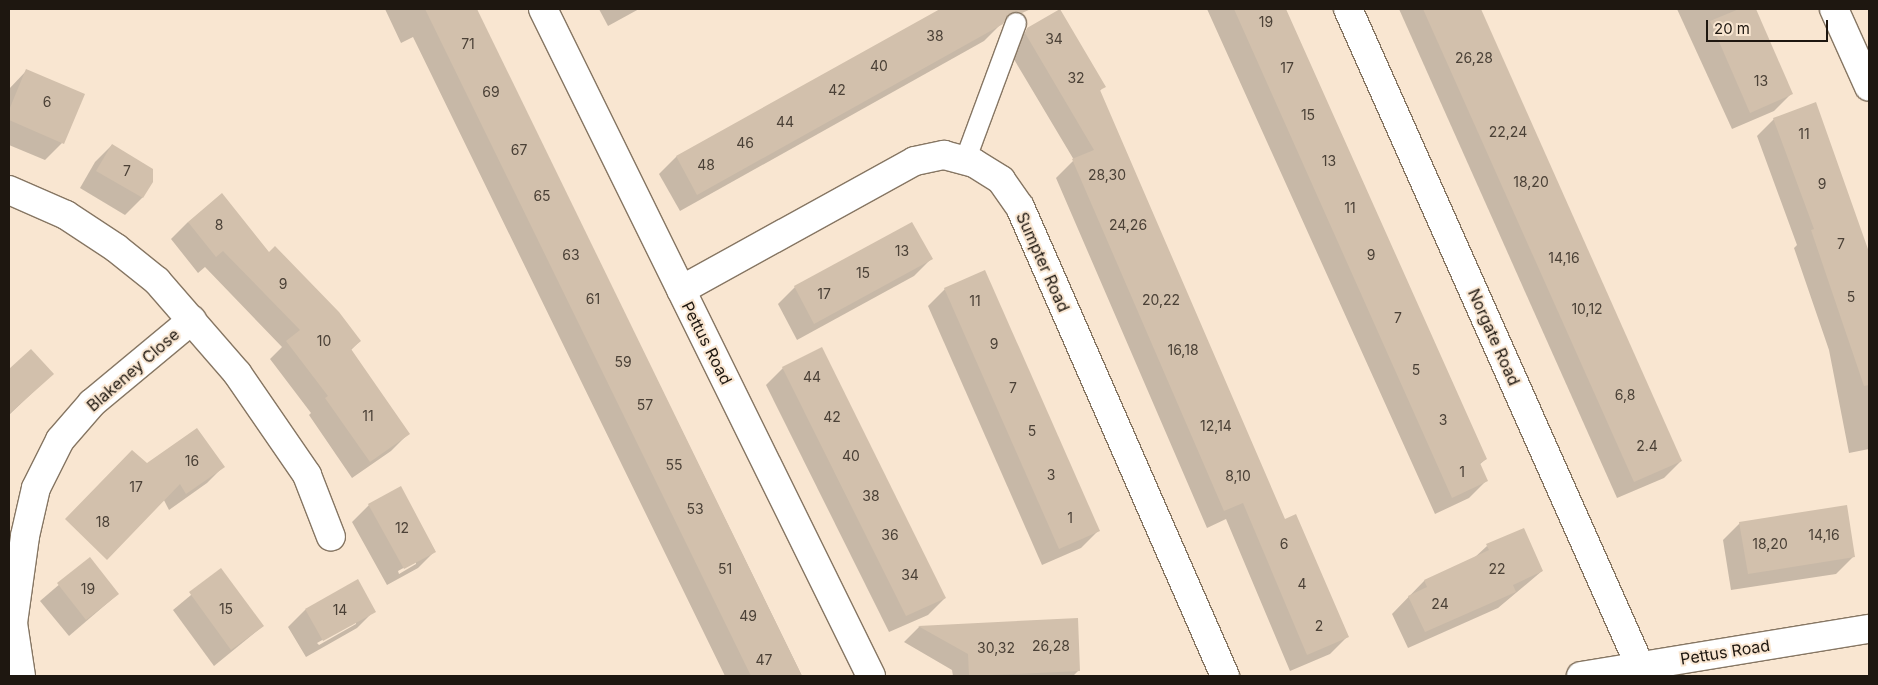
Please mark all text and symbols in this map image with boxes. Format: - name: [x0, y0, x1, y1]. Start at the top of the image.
- scale bar: [1708, 10, 1830, 42]
- house number: 19: [1259, 14, 1273, 30]
- text: 20 m: [1714, 19, 1750, 38]
- house number: 38: [926, 28, 944, 44]
- house number: 34: [1045, 31, 1063, 47]
- house number: 71: [461, 36, 475, 52]
- house number: 26,28: [1455, 50, 1493, 66]
- house number: 40: [870, 58, 888, 74]
- house number: 17: [1280, 60, 1294, 76]
- house number: 32: [1067, 70, 1085, 86]
- house number: 13: [1754, 73, 1768, 89]
- house number: 42: [828, 82, 846, 98]
- house number: 69: [482, 84, 500, 100]
- house number: 6: [43, 94, 51, 110]
- house number: 15: [1301, 107, 1315, 123]
- house number: 44: [776, 114, 794, 130]
- house number: 22,24: [1489, 124, 1527, 140]
- house number: 11: [1798, 126, 1810, 142]
- house number: 46: [736, 135, 754, 151]
- house number: 67: [511, 142, 527, 158]
- house number: 13: [1322, 153, 1336, 169]
- house number: 48: [697, 157, 715, 173]
- house number: 7: [123, 163, 131, 179]
- house number: 28,30: [1088, 167, 1126, 183]
- house number: 18,20: [1513, 174, 1549, 190]
- house number: 9: [1818, 176, 1826, 192]
- house number: 65: [533, 188, 551, 204]
- house number: 11: [1344, 200, 1356, 216]
- street label: Sumpter Road: [1012, 209, 1074, 315]
- house number: 8: [215, 217, 223, 233]
- house number: 24,26: [1109, 217, 1147, 233]
- house number: 7: [1837, 236, 1845, 252]
- house number: 13: [895, 243, 909, 259]
- house number: 63: [562, 247, 580, 263]
- house number: 9: [1367, 247, 1375, 263]
- house number: 14,16: [1548, 250, 1580, 266]
- house number: 15: [856, 265, 870, 281]
- house number: 9: [279, 276, 287, 292]
- house number: 17: [817, 286, 831, 302]
- street label: Norgate Road: [1464, 286, 1524, 388]
- house number: 5: [1847, 289, 1855, 305]
- house number: 61: [586, 291, 600, 307]
- house number: 20,22: [1142, 292, 1180, 308]
- house number: 11: [969, 293, 981, 309]
- street label: Pettus Road: [678, 298, 736, 388]
- house number: 10,12: [1571, 301, 1603, 317]
- house number: 7: [1394, 310, 1402, 326]
- street label: Blakeney Close: [83, 325, 183, 415]
- house number: 10: [317, 333, 331, 349]
- house number: 9: [990, 336, 998, 352]
- house number: 16,18: [1167, 342, 1199, 358]
- house number: 59: [614, 354, 632, 370]
- house number: 5: [1412, 362, 1420, 378]
- house number: 44: [803, 369, 821, 385]
- house number: 7: [1009, 380, 1017, 396]
- house number: 6,8: [1615, 387, 1635, 403]
- house number: 57: [637, 397, 653, 413]
- house number: 11: [362, 408, 374, 424]
- house number: 42: [823, 409, 841, 425]
- house number: 3: [1439, 412, 1447, 428]
- house number: 12,14: [1200, 418, 1232, 434]
- house number: 5: [1028, 423, 1036, 439]
- house number: 2.4: [1636, 438, 1658, 454]
- house number: 40: [842, 448, 860, 464]
- house number: 16: [185, 453, 199, 469]
- house number: 55: [665, 457, 683, 473]
- house number: 1: [1459, 464, 1465, 480]
- house number: 3: [1047, 467, 1055, 483]
- house number: 8,10: [1225, 468, 1251, 484]
- house number: 17: [129, 479, 143, 495]
- house number: 38: [862, 488, 880, 504]
- house number: 53: [686, 501, 704, 517]
- house number: 1: [1067, 510, 1073, 526]
- house number: 18: [96, 514, 110, 530]
- house number: 12: [395, 520, 409, 536]
- house number: 36: [881, 527, 899, 543]
- house number: 14,16: [1808, 527, 1840, 543]
- house number: 6: [1280, 536, 1288, 552]
- house number: 18,20: [1752, 536, 1788, 552]
- house number: 51: [718, 561, 732, 577]
- house number: 22: [1488, 561, 1506, 577]
- house number: 34: [901, 567, 919, 583]
- house number: 4: [1297, 576, 1307, 592]
- house number: 19: [81, 581, 95, 597]
- house number: 24: [1431, 596, 1449, 612]
- house number: 15: [219, 601, 233, 617]
- house number: 14: [333, 602, 347, 618]
- house number: 49: [739, 608, 757, 624]
- house number: 2: [1315, 618, 1323, 634]
- street label: Pettus Road: [1679, 635, 1771, 669]
- house number: 26,28: [1032, 638, 1070, 654]
- house number: 30,32: [977, 640, 1015, 656]
- house number: 47: [756, 652, 772, 668]

